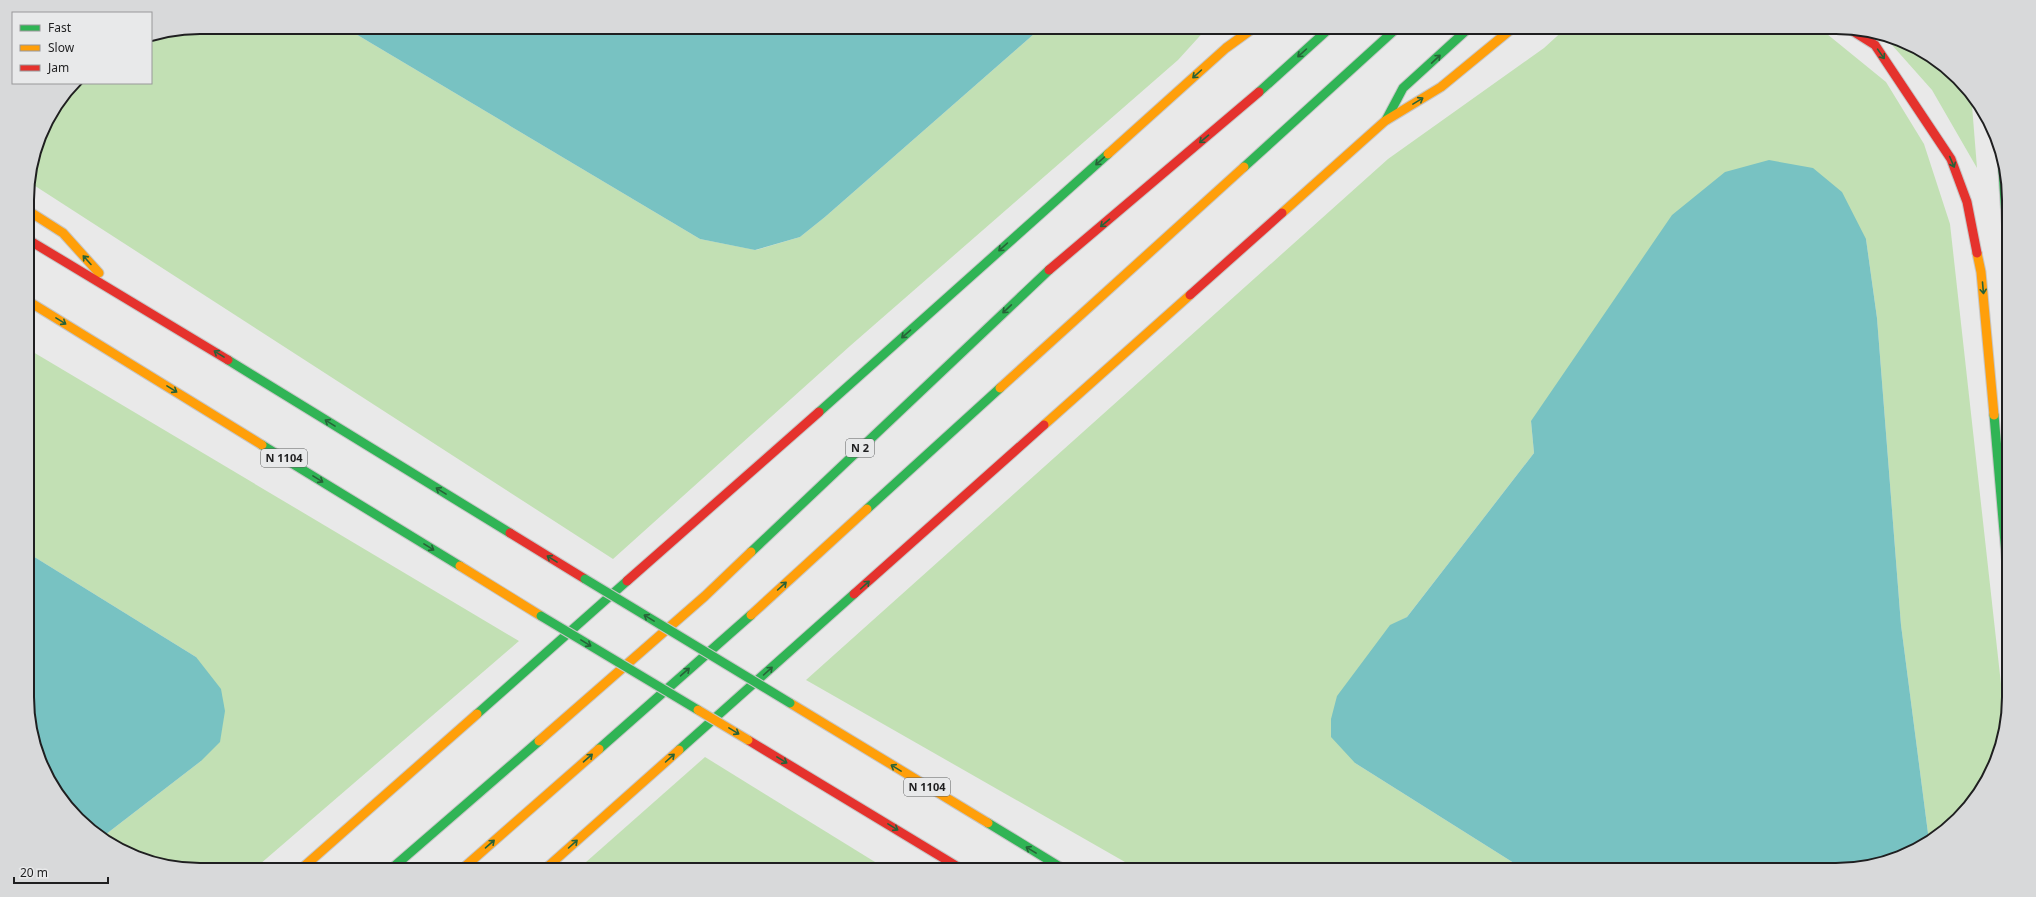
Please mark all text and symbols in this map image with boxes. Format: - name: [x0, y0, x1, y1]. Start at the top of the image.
- legend: [12, 12, 152, 84]
- text: Fast: [48, 19, 72, 36]
- text: Slow: [48, 39, 75, 56]
- one-way arrow: [1877, 48, 1885, 59]
- one-way arrow: [1297, 49, 1307, 58]
- one-way arrow: [1431, 54, 1441, 63]
- text: Jam: [47, 59, 69, 76]
- one-way arrow: [1191, 69, 1202, 78]
- one-way arrow: [1412, 96, 1424, 104]
- one-way arrow: [1199, 134, 1209, 143]
- one-way arrow: [1095, 156, 1105, 165]
- one-way arrow: [1949, 156, 1957, 168]
- one-way arrow: [1100, 218, 1110, 227]
- one-way arrow: [998, 243, 1008, 252]
- one-way arrow: [82, 255, 92, 265]
- one-way arrow: [1979, 281, 1986, 294]
- one-way arrow: [1003, 304, 1013, 313]
- one-way arrow: [55, 318, 67, 326]
- one-way arrow: [901, 330, 911, 339]
- one-way arrow: [213, 350, 225, 358]
- one-way arrow: [166, 386, 178, 394]
- one-way arrow: [324, 418, 336, 426]
- road number: N 2: [846, 439, 874, 457]
- road number: N 1104: [261, 449, 307, 467]
- one-way arrow: [312, 476, 324, 484]
- one-way arrow: [435, 486, 447, 494]
- one-way arrow: [423, 544, 435, 552]
- one-way arrow: [546, 554, 558, 562]
- one-way arrow: [777, 581, 788, 590]
- one-way arrow: [860, 581, 870, 590]
- one-way arrow: [644, 614, 655, 622]
- one-way arrow: [580, 639, 592, 647]
- one-way arrow: [762, 667, 773, 676]
- one-way arrow: [680, 668, 691, 677]
- one-way arrow: [728, 728, 740, 736]
- one-way arrow: [665, 753, 676, 762]
- one-way arrow: [583, 754, 593, 763]
- one-way arrow: [776, 756, 787, 764]
- one-way arrow: [890, 763, 902, 771]
- road number: N 1104: [904, 778, 950, 796]
- one-way arrow: [887, 824, 899, 832]
- one-way arrow: [568, 839, 578, 849]
- one-way arrow: [485, 840, 496, 849]
- one-way arrow: [1025, 845, 1037, 853]
- scale bar: [14, 859, 108, 885]
- text: 20 m: [20, 864, 48, 881]

